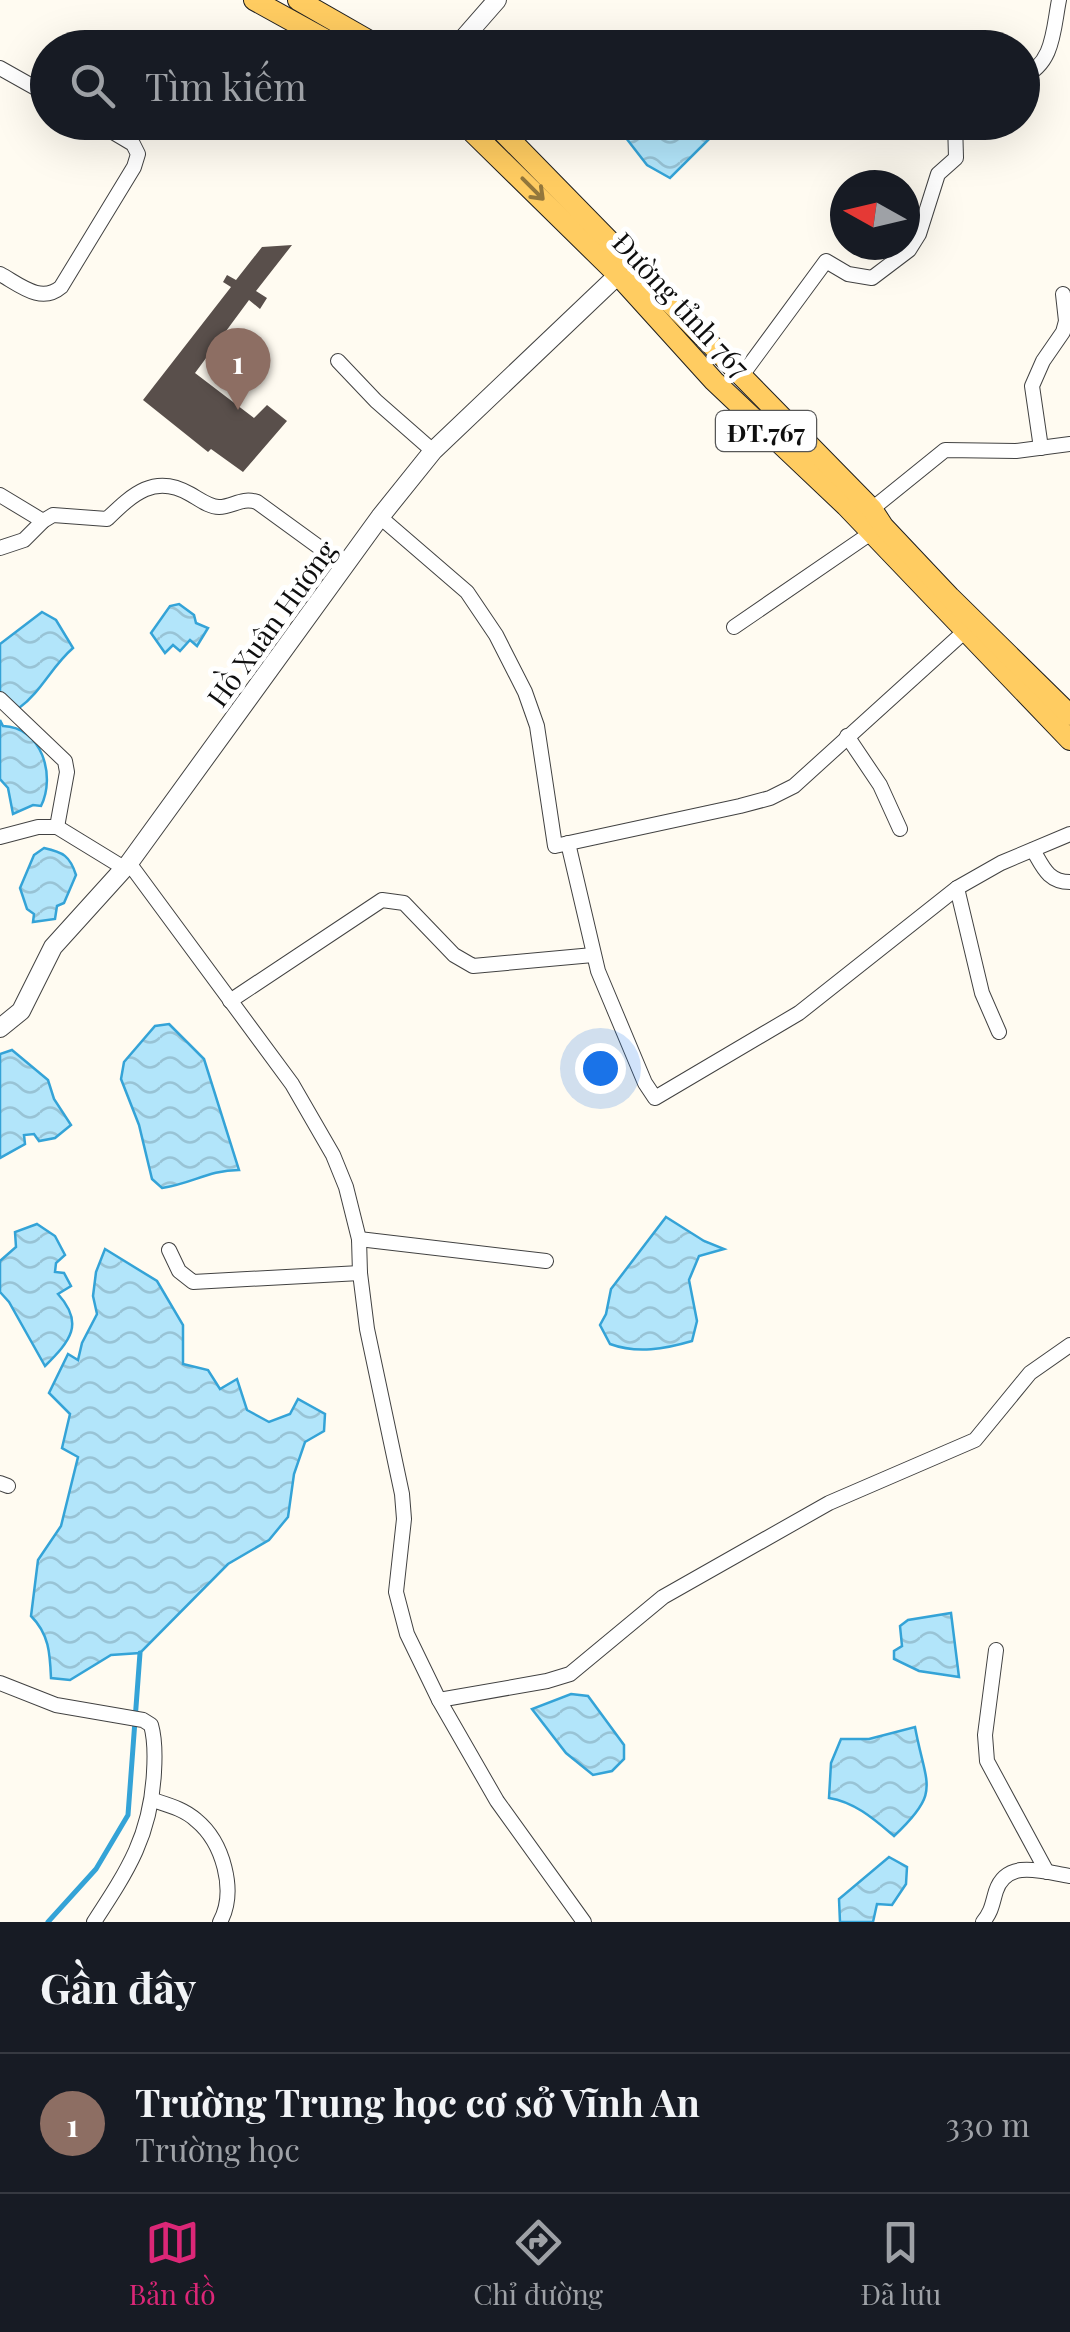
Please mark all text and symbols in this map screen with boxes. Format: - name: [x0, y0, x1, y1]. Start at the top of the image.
- search box: [30, 30, 1040, 140]
- icon: search: [65, 58, 120, 113]
- text: Tìm kiếm: [145, 60, 307, 111]
- north arrow: [830, 170, 920, 260]
- one-way arrow: [521, 177, 545, 201]
- street label: Đường tỉnh 767: [605, 224, 759, 385]
- pin: 1: [206, 328, 270, 410]
- road number: ĐT.767: [716, 411, 816, 451]
- street label: Hồ Xuân Hương: [197, 532, 344, 714]
- your location: [575, 1043, 626, 1094]
- text: Gần đây: [40, 1959, 196, 2015]
- text: Trường Trung học cơ sở Vĩnh An: [135, 2076, 700, 2127]
- text: 1: [66, 2102, 79, 2145]
- text: 330 m: [946, 2102, 1030, 2145]
- text: Trường học: [135, 2127, 300, 2170]
- tab: Bản đồ: [129, 2215, 216, 2312]
- tab: Chỉ đường: [473, 2215, 603, 2312]
- tab: Đã lưu: [861, 2215, 941, 2312]

